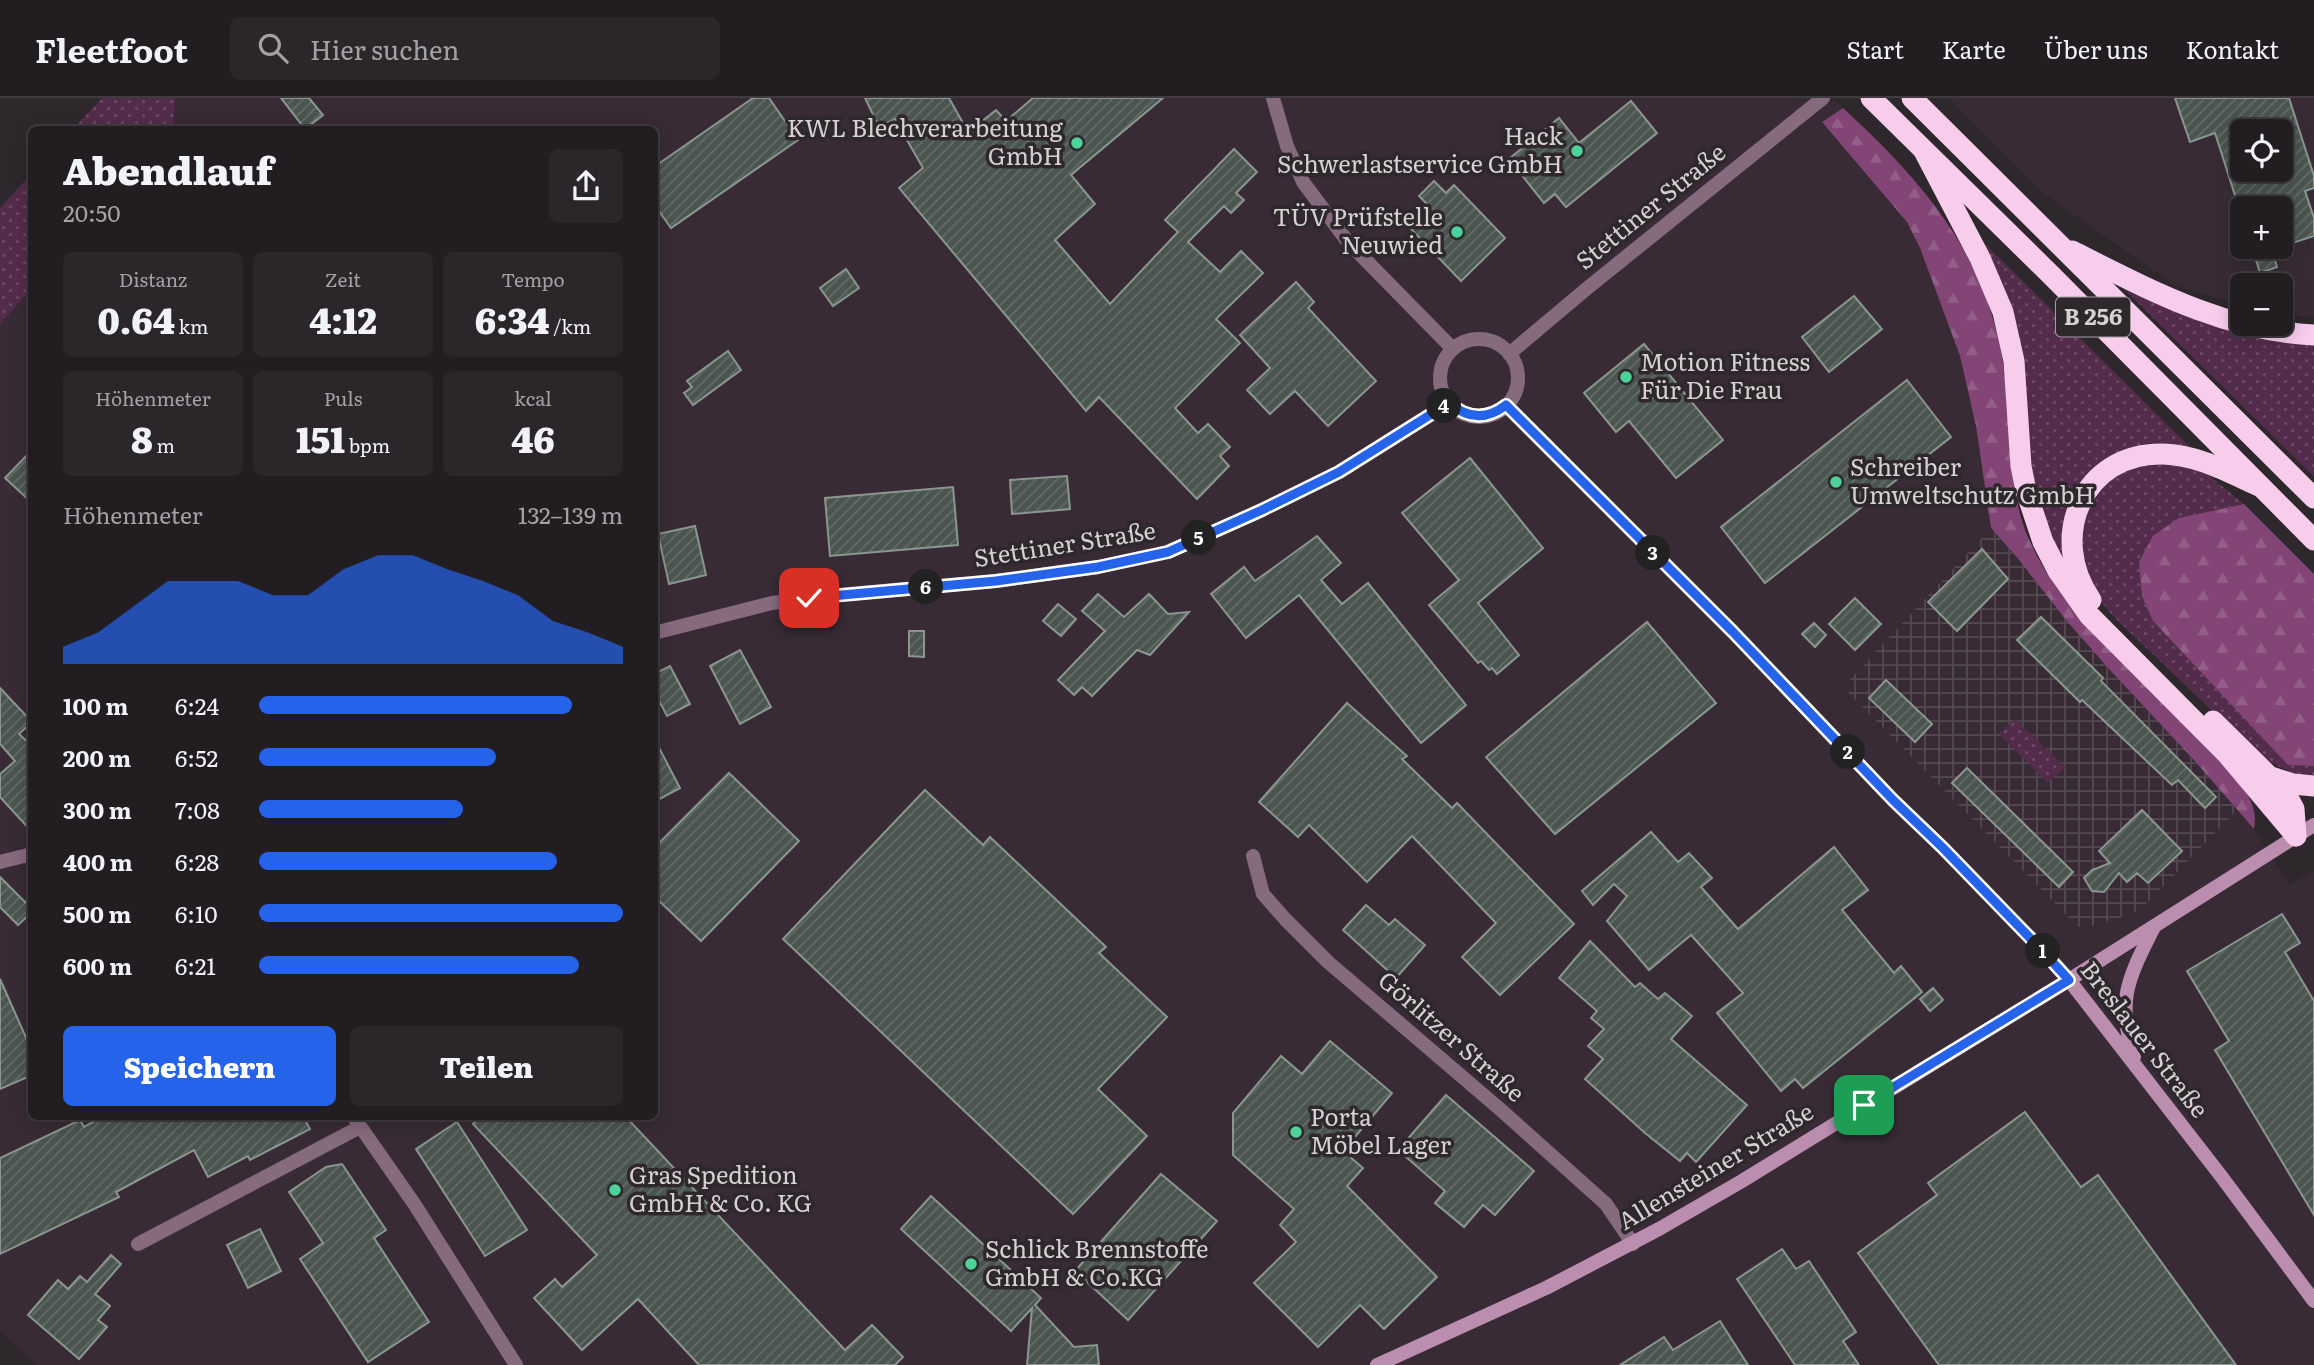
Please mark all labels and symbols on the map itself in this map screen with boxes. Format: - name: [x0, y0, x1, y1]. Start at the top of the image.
- place label: KWL Blechverarbeitung GmbH: [787, 109, 1064, 172]
- place label: Hack Schwerlastservice GmbH: [1277, 117, 1563, 180]
- street label: Stettiner Straße: [1567, 134, 1732, 276]
- marker: KWL Blechverarbeitung GmbH: [1069, 135, 1085, 151]
- marker: Hack Schwerlastservice GmbH: [1569, 143, 1585, 159]
- place label: TÜV Prüfstelle Neuwied: [1273, 198, 1443, 261]
- marker: TÜV Prüfstelle Neuwied: [1449, 224, 1465, 240]
- road number: B 256: [2056, 298, 2130, 336]
- place label: Motion Fitness Für Die Frau: [1640, 343, 1810, 406]
- marker: Motion Fitness Für Die Frau: [1618, 369, 1634, 385]
- pin: 4: [1426, 388, 1462, 424]
- place label: Schreiber Umweltschutz GmbH: [1850, 448, 2095, 511]
- marker: Schreiber Umweltschutz GmbH: [1828, 474, 1844, 490]
- street label: Stettiner Straße: [971, 511, 1158, 574]
- pin: 5: [1182, 520, 1216, 556]
- pin: 3: [1636, 536, 1670, 570]
- pin: [779, 568, 839, 628]
- pin: 6: [908, 570, 944, 604]
- pin: 2: [1830, 734, 1866, 770]
- pin: 1: [2025, 934, 2060, 968]
- street label: Breslauer Straße: [2074, 953, 2218, 1124]
- street label: Görlitzer Straße: [1372, 962, 1534, 1109]
- pin: [1834, 1075, 1894, 1135]
- street label: Allensteiner Straße: [1610, 1093, 1819, 1237]
- place label: Porta Möbel Lager: [1310, 1098, 1452, 1161]
- marker: Porta Möbel Lager: [1288, 1124, 1304, 1140]
- place label: Gras Spedition GmbH & Co. KG: [629, 1156, 812, 1219]
- marker: Gras Spedition GmbH & Co. KG: [607, 1182, 623, 1198]
- place label: Schlick Brennstoffe GmbH & Co.KG: [985, 1230, 1208, 1293]
- marker: Schlick Brennstoffe GmbH & Co.KG: [963, 1256, 979, 1272]

